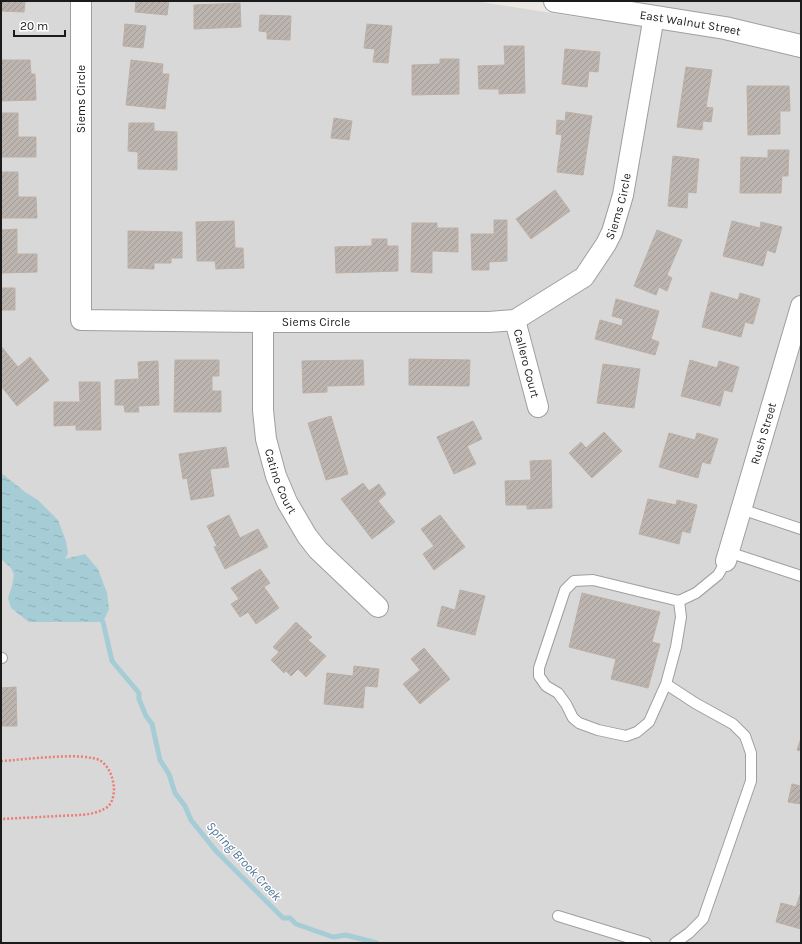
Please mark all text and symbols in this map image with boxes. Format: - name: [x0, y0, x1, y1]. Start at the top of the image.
- street label: East Walnut Street: [639, 8, 743, 39]
- scale bar: [14, 12, 65, 38]
- text: 20 m: [20, 19, 48, 33]
- street label: Siems Circle: [74, 65, 88, 133]
- street label: Siems Circle: [602, 172, 634, 242]
- street label: Siems Circle: [282, 315, 350, 329]
- street label: Callero Court: [511, 328, 542, 400]
- street label: Rush Street: [748, 400, 779, 466]
- street label: Catino Court: [262, 447, 300, 517]
- water label: Spring Brook Creek: [204, 818, 285, 904]

